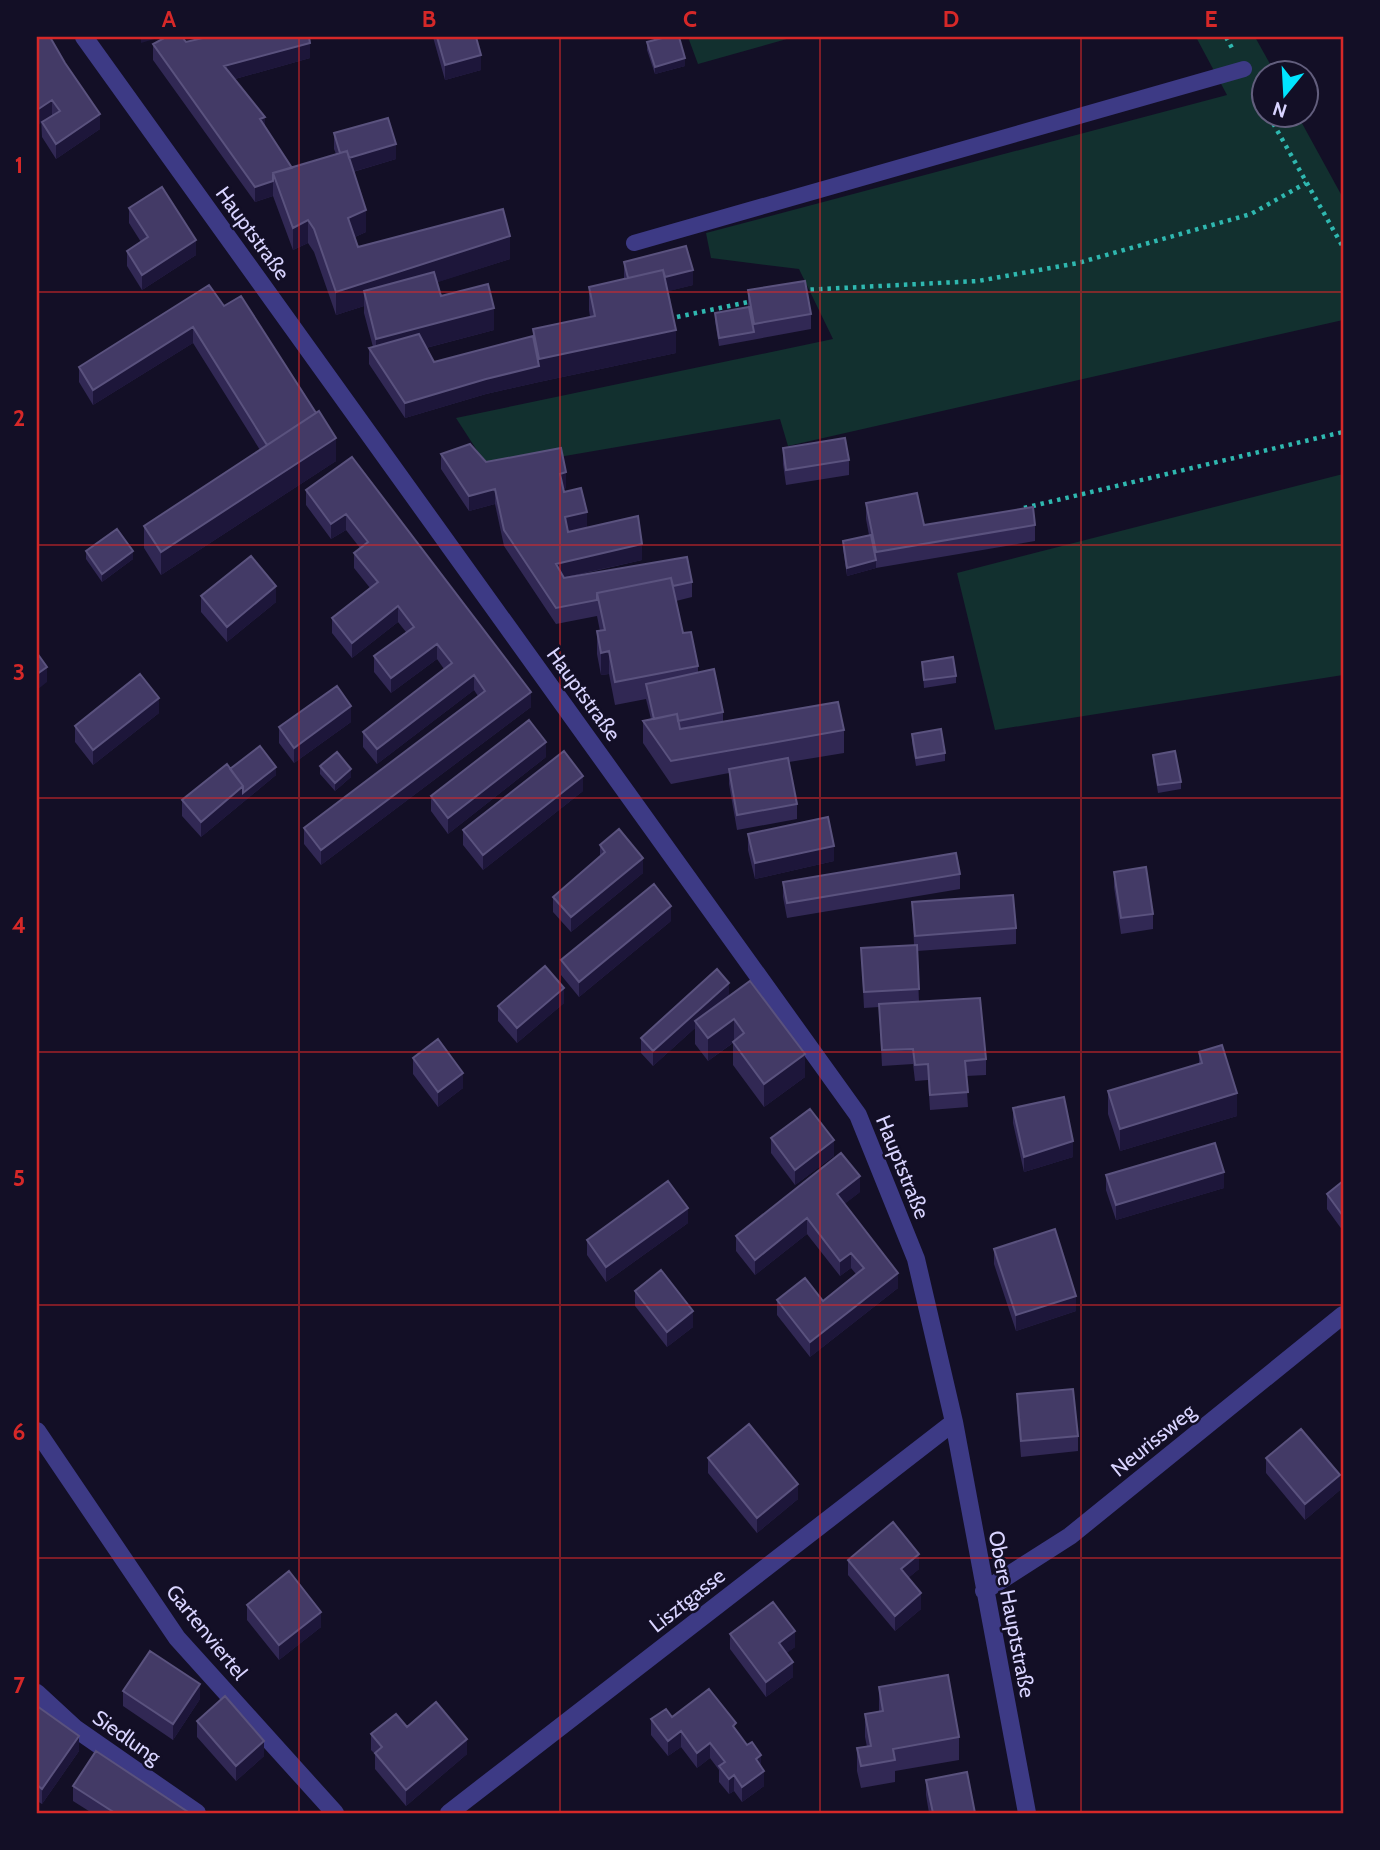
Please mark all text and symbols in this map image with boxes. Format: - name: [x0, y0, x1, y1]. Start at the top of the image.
- text: A: [162, 5, 177, 33]
- text: B: [422, 5, 436, 33]
- text: C: [683, 5, 697, 33]
- text: D: [943, 5, 959, 33]
- text: E: [1204, 5, 1218, 33]
- north arrow: [1250, 60, 1320, 130]
- text: N: [1270, 97, 1290, 123]
- text: 1: [15, 151, 23, 179]
- street label: Hauptstraße: [211, 181, 295, 285]
- text: 2: [13, 404, 25, 432]
- street label: Hauptstraße: [542, 642, 626, 746]
- text: 3: [13, 658, 25, 686]
- text: 4: [12, 911, 26, 939]
- street label: Hauptstraße: [871, 1112, 935, 1223]
- text: 5: [13, 1164, 25, 1192]
- street label: Neurissweg: [1106, 1398, 1201, 1482]
- text: 6: [13, 1418, 25, 1446]
- street label: Obere Hauptstraße: [984, 1528, 1041, 1700]
- street label: Lisztgasse: [644, 1563, 730, 1637]
- street label: Gartenviertel: [161, 1579, 253, 1685]
- text: 7: [13, 1671, 25, 1699]
- street label: Siedlung: [88, 1705, 166, 1770]

